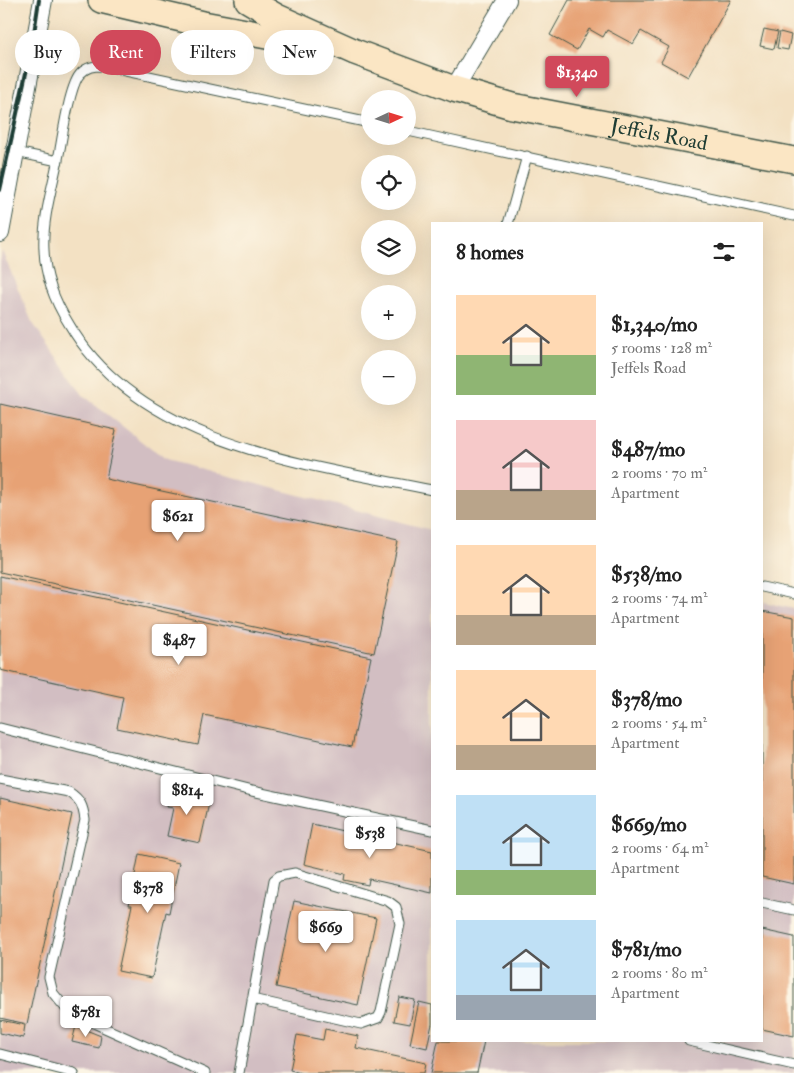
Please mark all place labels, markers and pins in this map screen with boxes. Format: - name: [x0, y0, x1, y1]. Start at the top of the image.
- pin: $1,340: [536, 56, 618, 98]
- pin: $621: [148, 500, 208, 542]
- pin: $487: [149, 624, 209, 666]
- pin: $814: [157, 774, 217, 816]
- pin: $538: [340, 816, 400, 859]
- pin: $378: [118, 872, 178, 914]
- pin: $669: [296, 910, 356, 953]
- pin: $781: [56, 996, 116, 1038]

